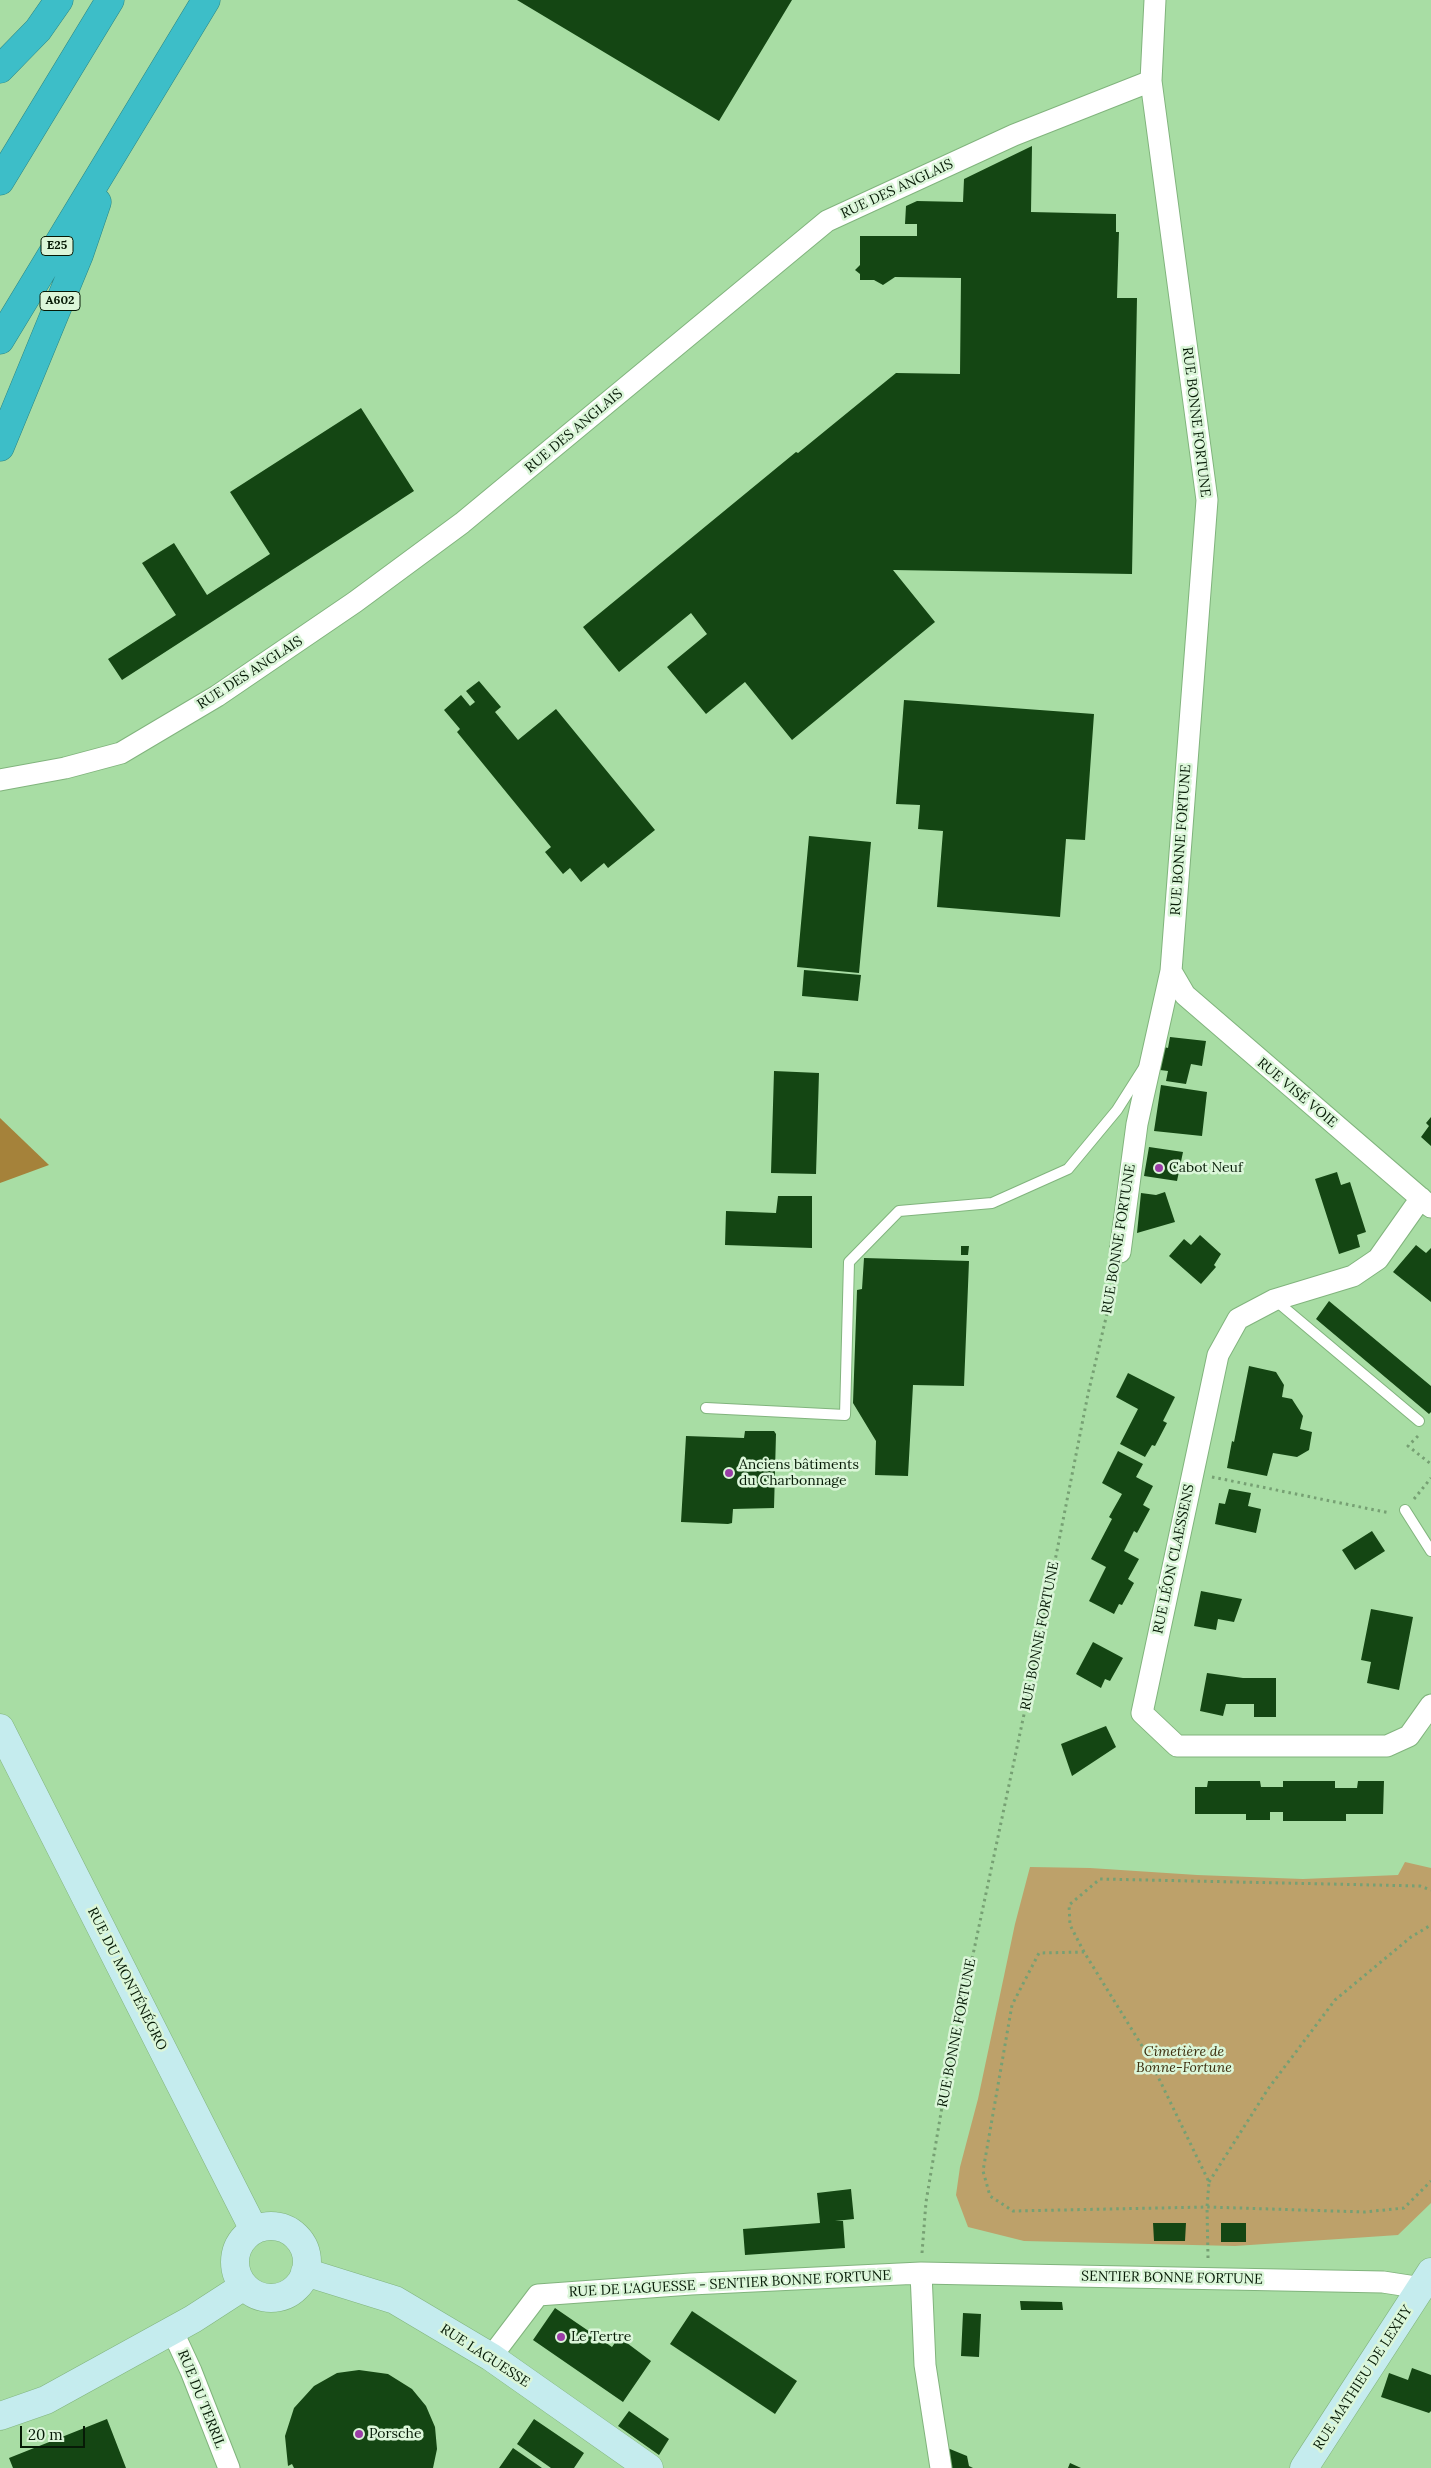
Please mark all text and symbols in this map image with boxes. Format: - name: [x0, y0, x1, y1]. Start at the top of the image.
- street label: RUE DES ANGLAIS: [838, 156, 956, 222]
- road number: E25: [41, 237, 73, 256]
- road number: A602: [40, 292, 80, 310]
- street label: RUE BONNE FORTUNE: [1178, 346, 1214, 498]
- street label: RUE DES ANGLAIS: [522, 385, 626, 477]
- street label: RUE DES ANGLAIS: [194, 633, 306, 713]
- street label: RUE BONNE FORTUNE: [1167, 764, 1195, 916]
- street label: RUE VISÉ VOIE: [1254, 1055, 1340, 1131]
- place label: Cabot Neuf: [1169, 1160, 1243, 1176]
- marker: Cabot Neuf: [1153, 1162, 1165, 1174]
- street label: RUE BONNE FORTUNE: [1099, 1163, 1139, 1315]
- place label: Anciens bâtiments du Charbonnage: [739, 1457, 859, 1490]
- marker: Anciens bâtiments du Charbonnage: [723, 1467, 735, 1479]
- street label: RUE LÉON CLAESSENS: [1150, 1483, 1198, 1635]
- street label: RUE BONNE FORTUNE: [1017, 1560, 1063, 1712]
- street label: RUE DU MONTÉNÉGRO: [84, 1905, 170, 2053]
- street label: RUE BONNE FORTUNE: [934, 1957, 980, 2109]
- park label: Cimetière de Bonne-Fortune: [1136, 2044, 1232, 2076]
- street label: RUE DE L'AGUESSE - SENTIER BONNE FORTUNE: [568, 2267, 892, 2301]
- street label: SENTIER BONNE FORTUNE: [1081, 2268, 1263, 2288]
- street label: RUE MATHIEU DE LEXHY: [1310, 2303, 1416, 2453]
- street label: RUE LAGUESSE: [437, 2321, 533, 2391]
- place label: Le Tertre: [571, 2329, 631, 2345]
- marker: Le Tertre: [555, 2331, 567, 2343]
- street label: RUE DU TERRIL: [174, 2348, 228, 2450]
- scale bar: [22, 2416, 88, 2448]
- text: 20 m: [28, 2425, 63, 2444]
- place label: Porsche: [369, 2426, 421, 2442]
- marker: Porsche: [353, 2428, 365, 2440]

